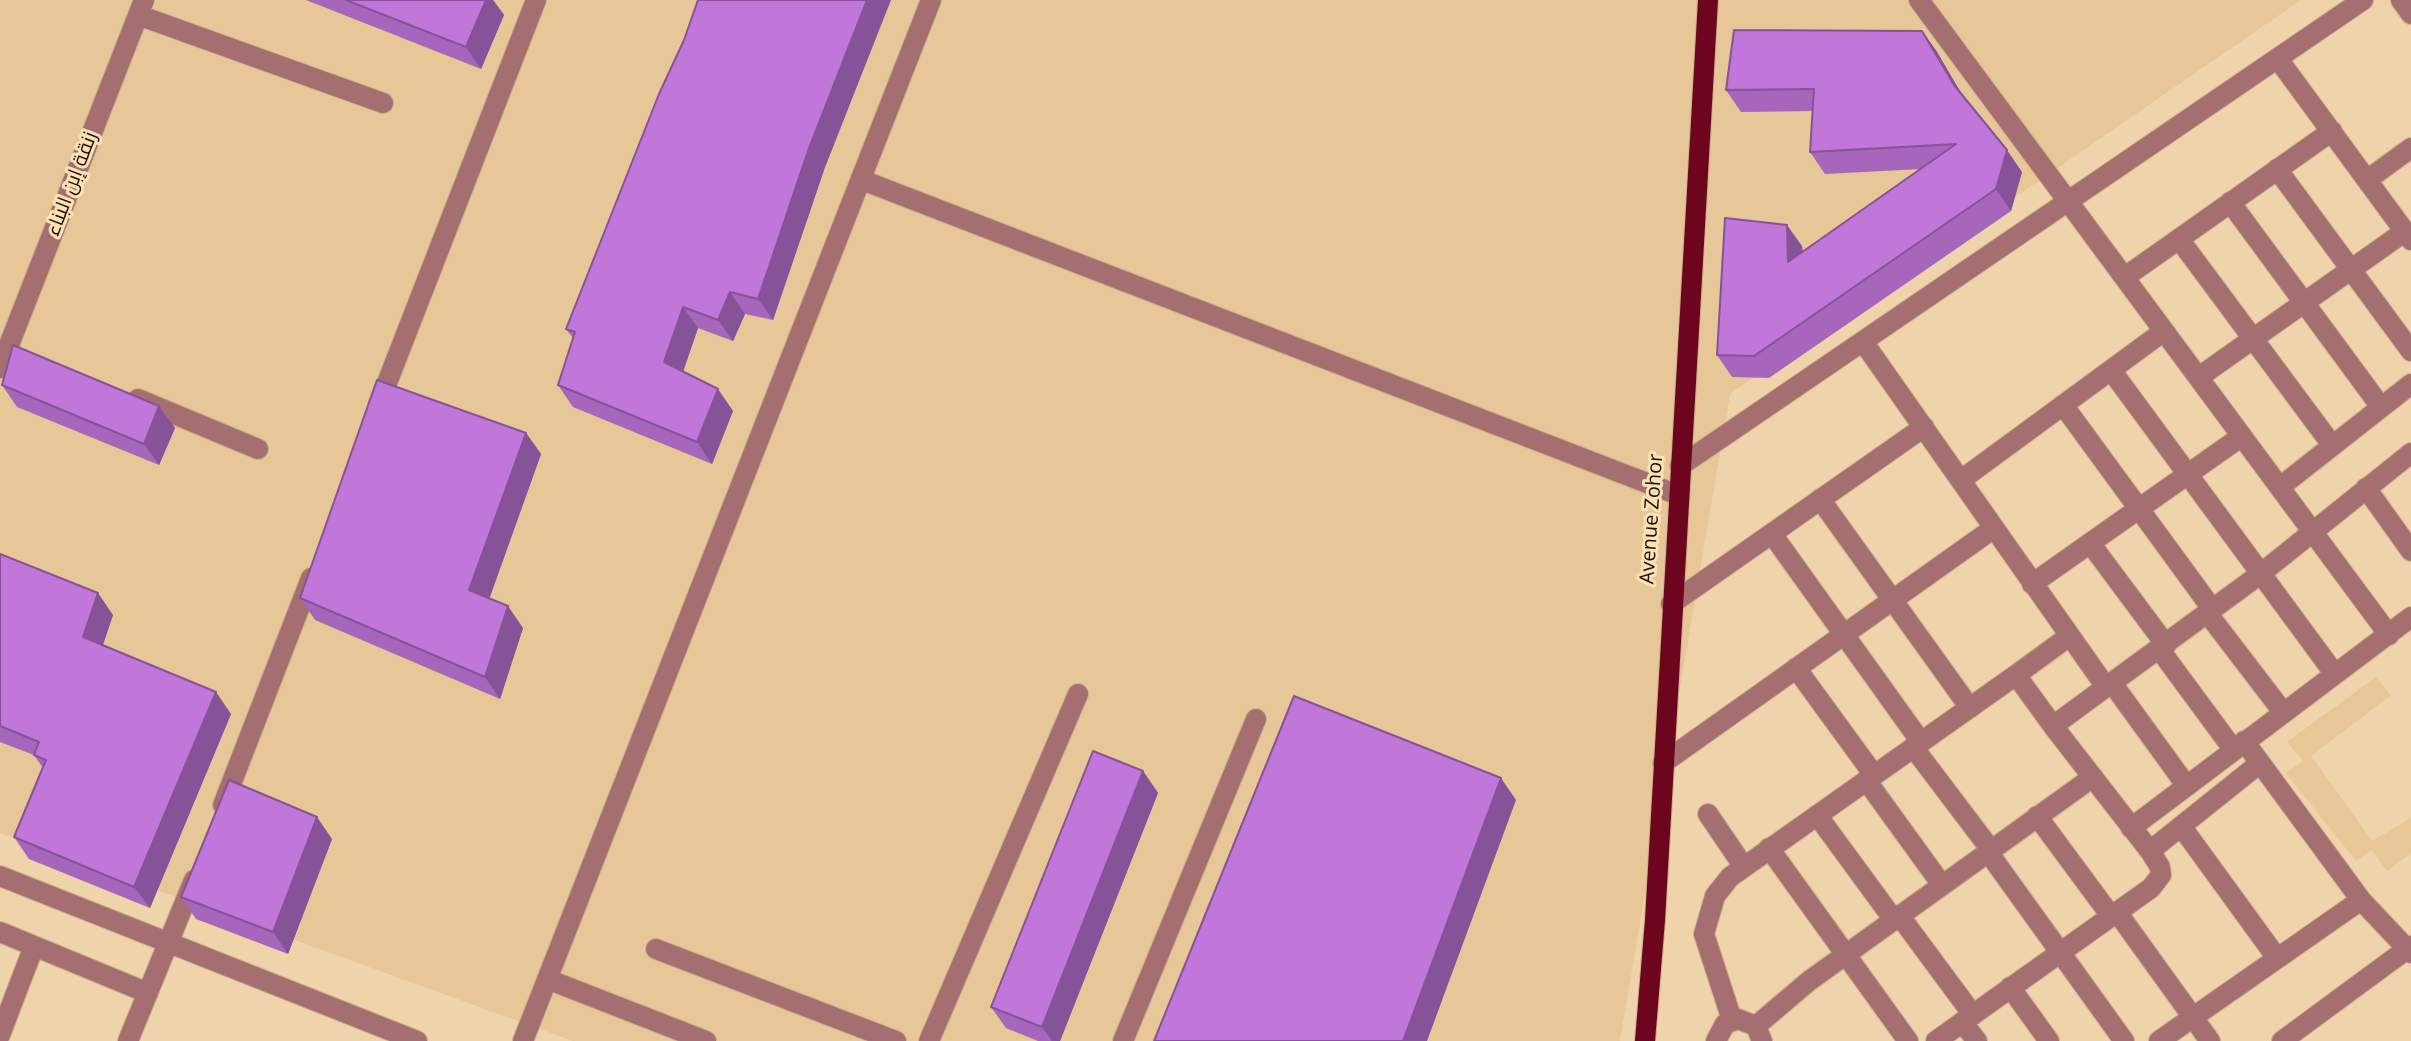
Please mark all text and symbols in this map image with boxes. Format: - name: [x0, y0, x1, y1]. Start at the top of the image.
- street label: زنقة إبن البناء: [41, 129, 103, 239]
- street label: Avenue Zohor: [1635, 453, 1669, 585]

